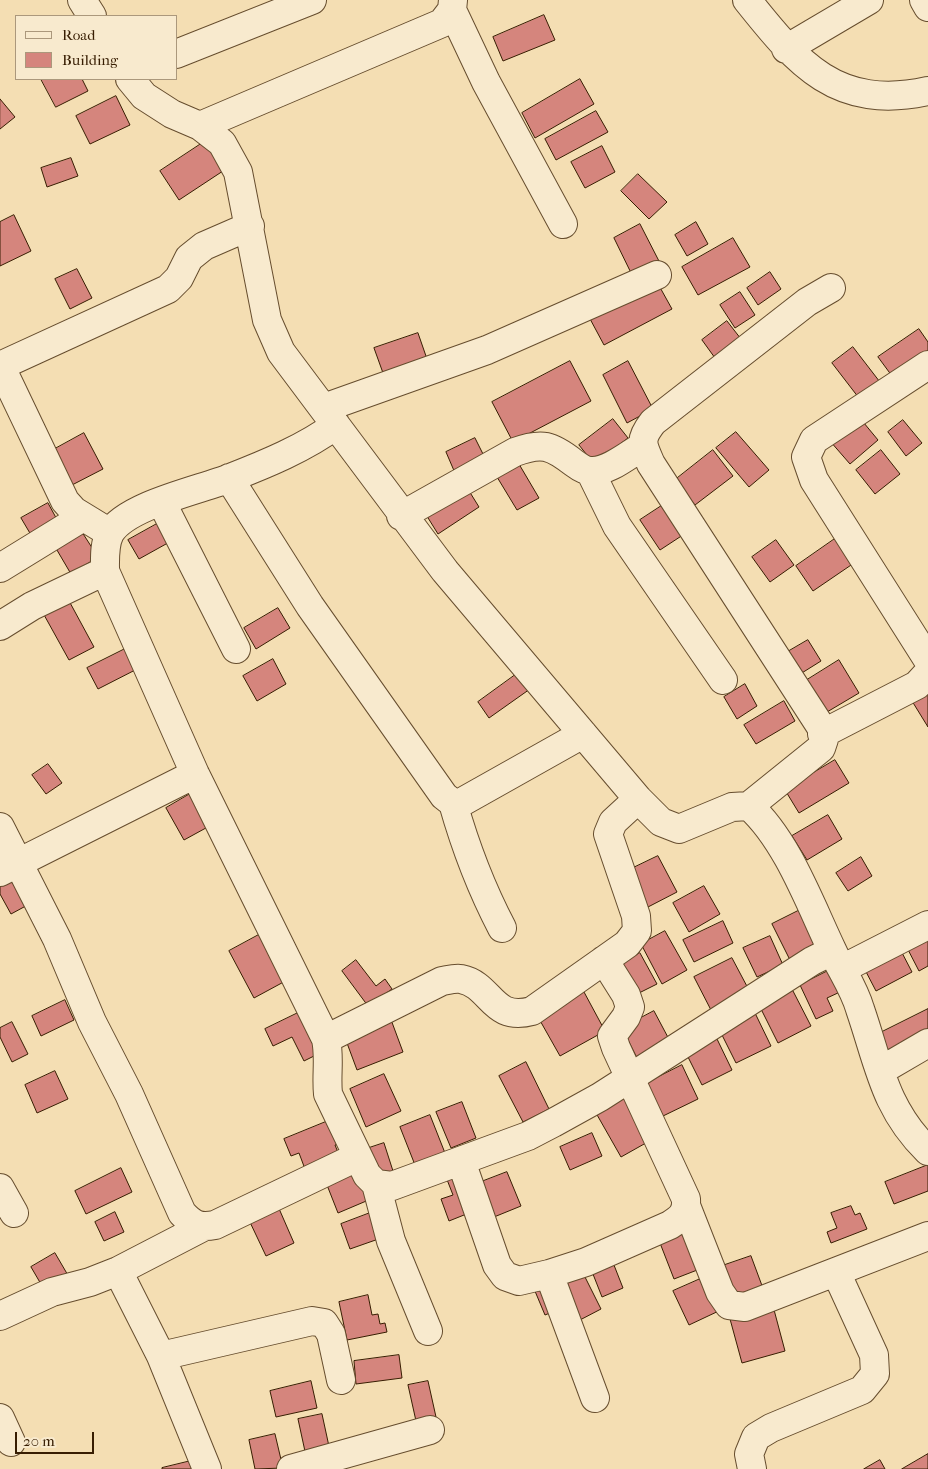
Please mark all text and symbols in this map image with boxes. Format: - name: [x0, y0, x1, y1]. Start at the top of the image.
- legend: [15, 15, 178, 80]
- text: Road: [62, 26, 95, 44]
- text: Building: [62, 51, 118, 69]
- scale bar: [18, 1422, 96, 1454]
- text: 20 m: [23, 1432, 55, 1450]

